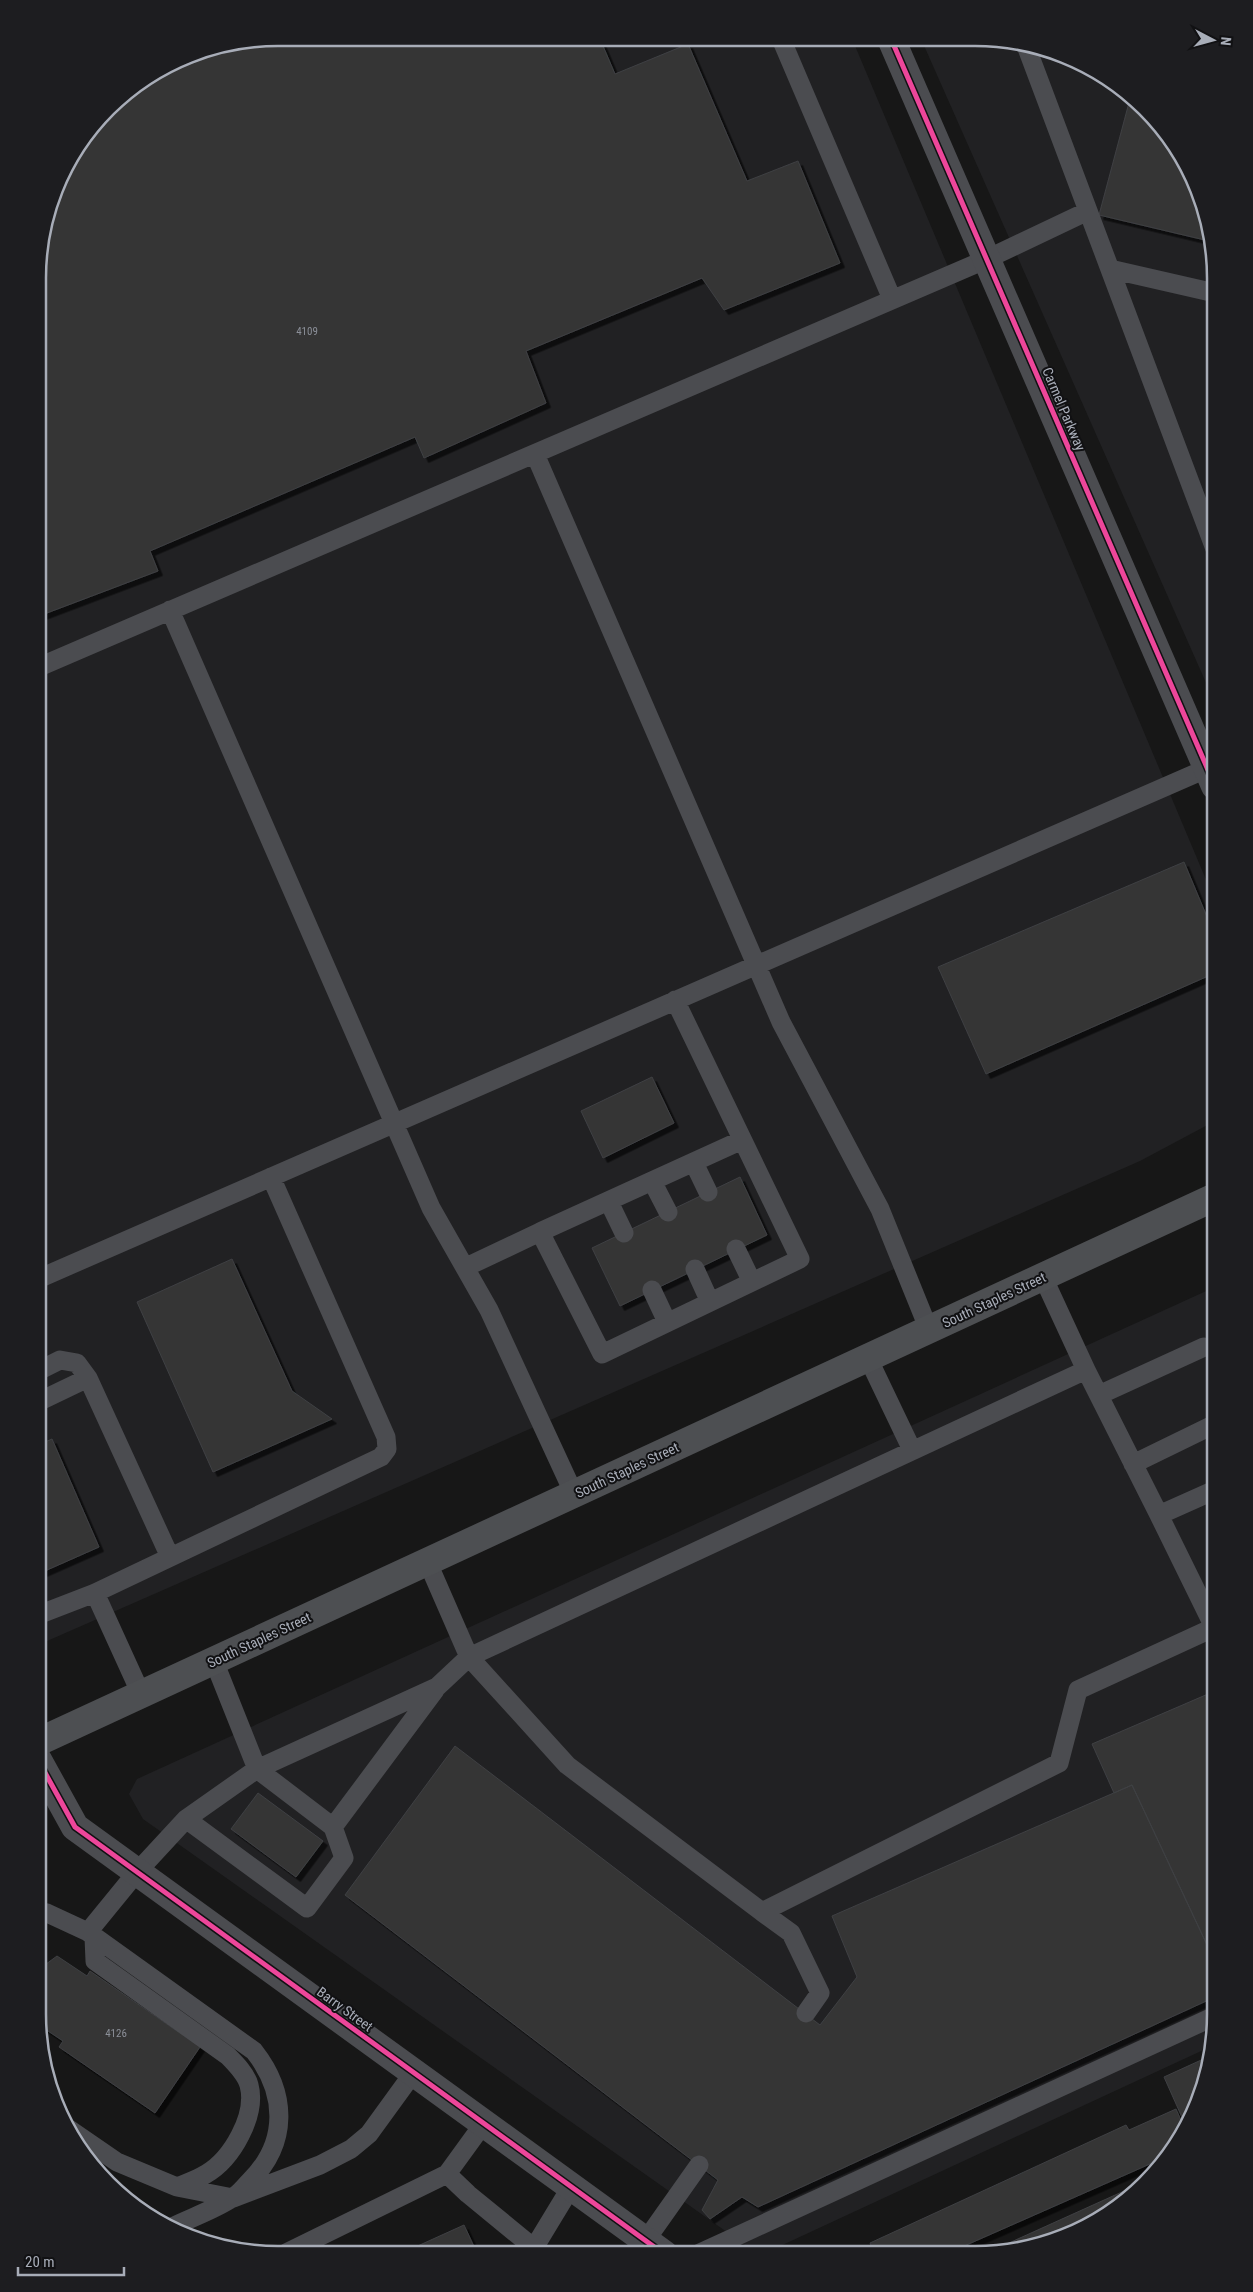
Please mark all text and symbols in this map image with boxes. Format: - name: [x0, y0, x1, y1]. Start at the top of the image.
- north arrow: [1188, 15, 1238, 65]
- text: N: [1218, 36, 1234, 46]
- house number: 4109: [296, 325, 318, 338]
- street label: Carmel Parkway: [1039, 365, 1089, 453]
- street label: South Staples Street: [940, 1269, 1048, 1331]
- street label: South Staples Street: [573, 1439, 681, 1501]
- street label: South Staples Street: [205, 1609, 313, 1671]
- street label: Barry Street: [314, 1983, 376, 2035]
- house number: 4126: [105, 2027, 127, 2040]
- scale bar: [18, 2244, 124, 2276]
- text: 20 m: [25, 2253, 55, 2271]

